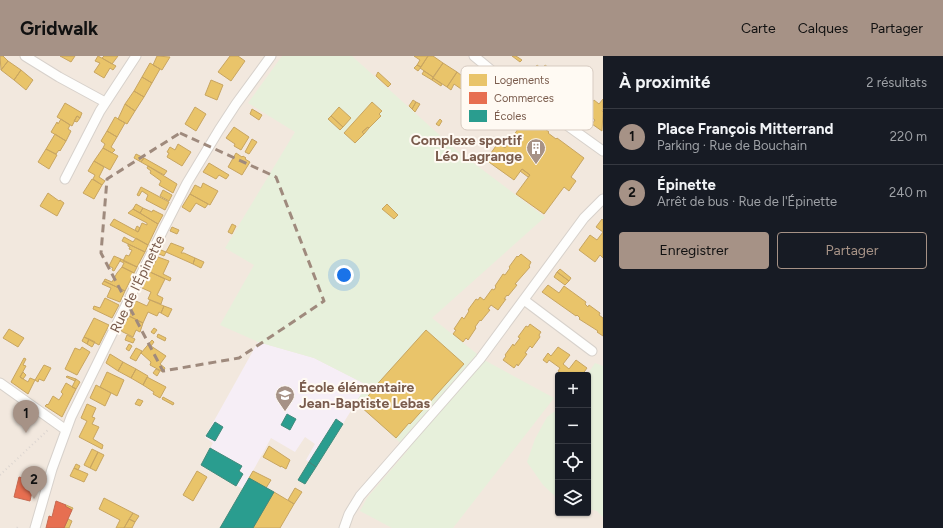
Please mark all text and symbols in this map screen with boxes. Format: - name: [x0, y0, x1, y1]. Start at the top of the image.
- text: Gridwalk: [20, 17, 98, 40]
- text: Carte: [741, 20, 776, 37]
- text: Calques: [798, 20, 848, 37]
- text: Partager: [870, 20, 923, 37]
- legend: [461, 66, 593, 130]
- text: À proximité: [619, 72, 710, 92]
- text: Logements: [494, 74, 549, 87]
- text: 2 résultats: [866, 75, 927, 90]
- text: Commerces: [494, 92, 554, 105]
- text: Écoles: [494, 110, 526, 123]
- text: Place François Mitterrand: [657, 120, 833, 138]
- text: 1: [629, 129, 635, 144]
- text: 220 m: [890, 129, 927, 144]
- place label: Complexe sportif Léo Lagrange: [411, 132, 522, 165]
- building icon: Complexe sportif Léo Lagrange: [525, 137, 547, 165]
- text: Parking · Rue de Bouchain: [657, 138, 807, 153]
- text: Épinette: [657, 176, 716, 194]
- text: 2: [628, 185, 636, 200]
- text: 240 m: [889, 185, 927, 200]
- text: Arrêt de bus · Rue de l'Épinette: [657, 194, 837, 209]
- street label: Rue de l'Épinette: [107, 232, 169, 336]
- button: Enregistrer: [619, 232, 769, 269]
- button: Partager: [777, 232, 927, 269]
- your location: [334, 265, 354, 285]
- map controls: [555, 372, 591, 516]
- button: +: [555, 372, 591, 408]
- place label: École élémentaire Jean-Baptiste Lebas: [299, 379, 431, 412]
- school or university icon: École élémentaire Jean-Baptiste Lebas: [274, 384, 296, 412]
- pin: 1: [13, 400, 39, 433]
- button: −: [555, 408, 591, 444]
- button: locate: [555, 444, 591, 480]
- pin: 2: [21, 466, 47, 499]
- button: layers: [555, 480, 591, 516]

